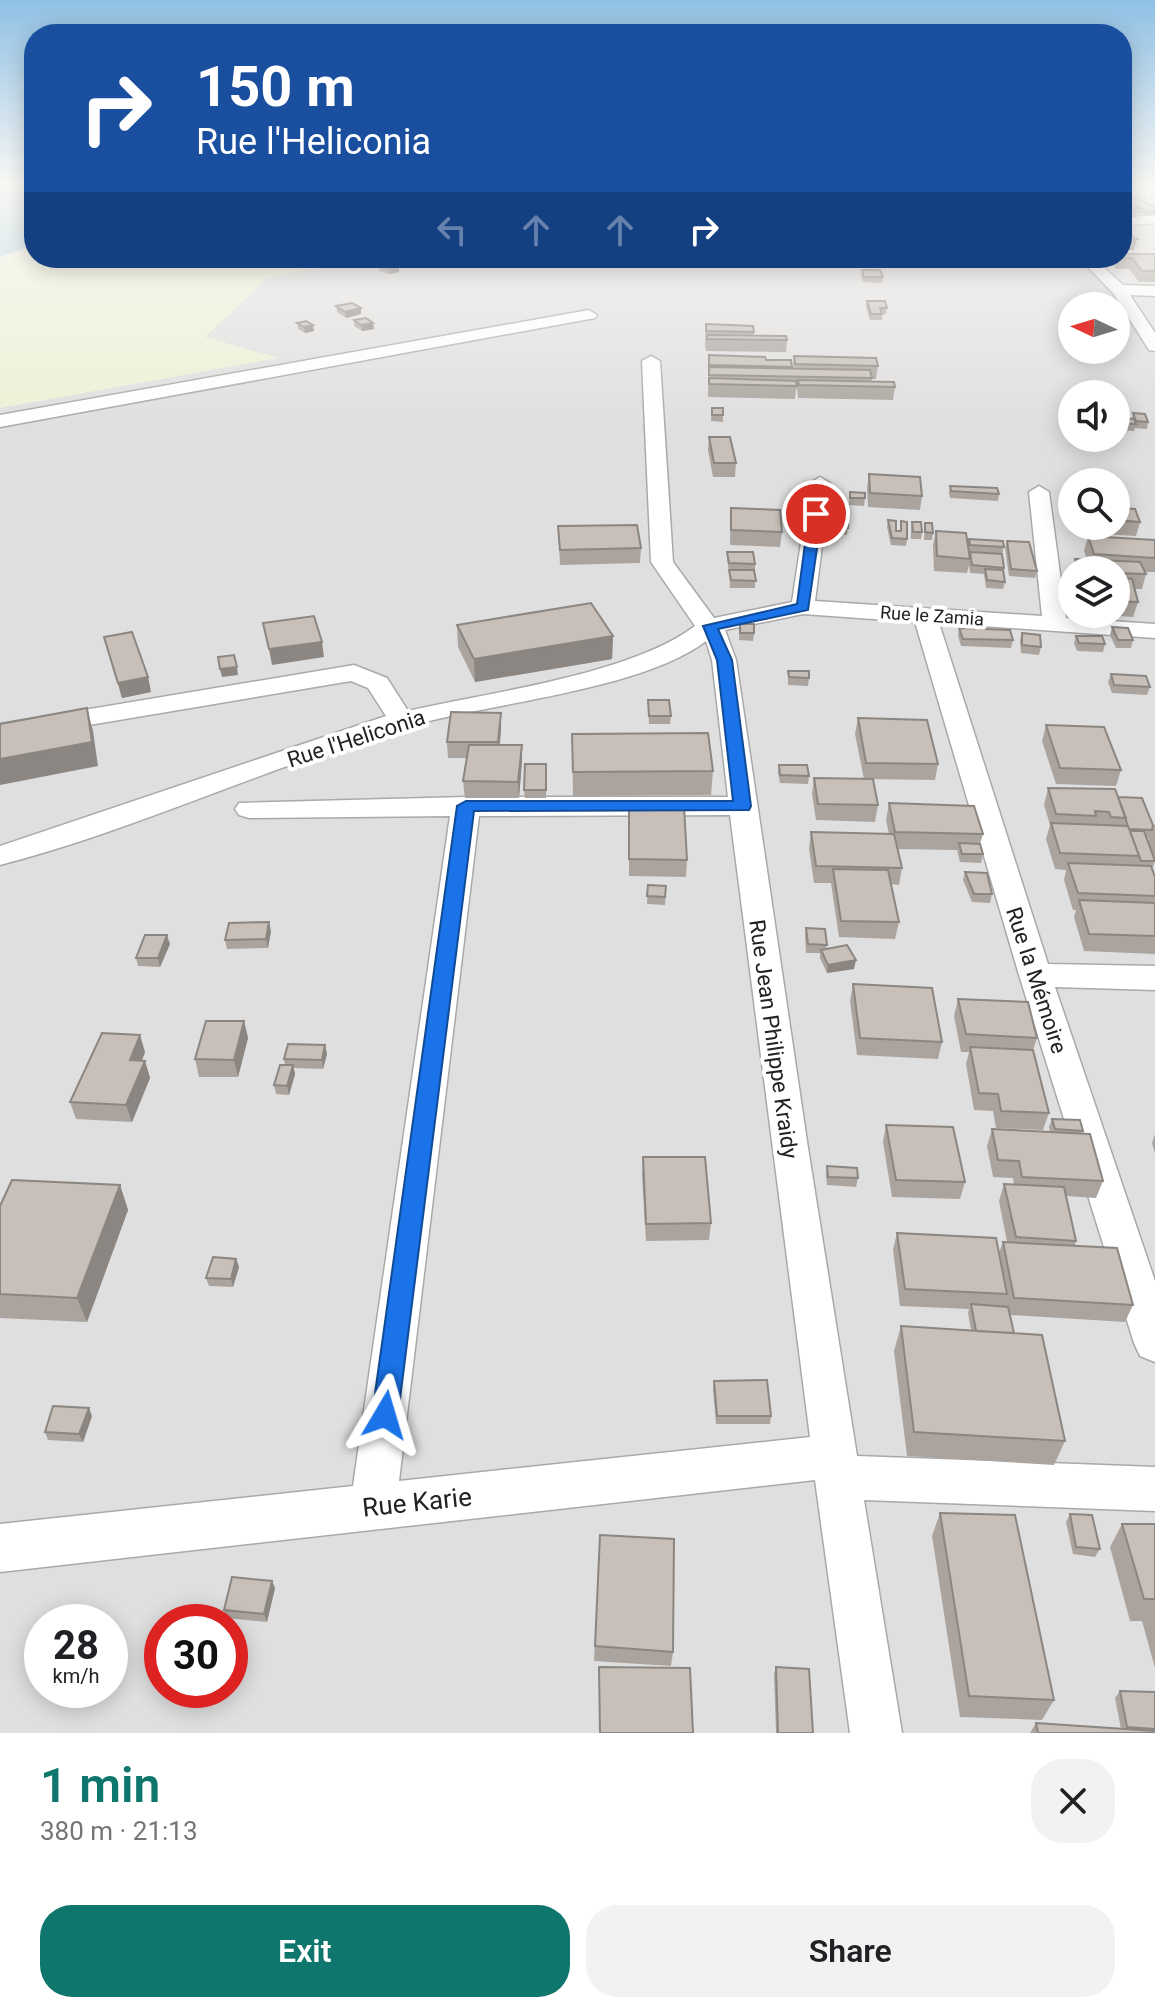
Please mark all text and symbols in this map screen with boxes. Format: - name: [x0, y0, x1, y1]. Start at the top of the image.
- text: 150 m: [196, 54, 355, 120]
- icon: right: [64, 56, 168, 160]
- text: Rue l'Heliconia: [196, 121, 431, 163]
- icon: left: [430, 208, 474, 252]
- icon: ahead: [514, 208, 558, 252]
- icon: ahead: [598, 208, 642, 252]
- icon: right: [682, 208, 726, 252]
- north arrow: [1058, 292, 1130, 364]
- map controls: [1058, 292, 1130, 628]
- button: sound: [1058, 380, 1130, 452]
- button: search: [1058, 468, 1130, 540]
- pin: [782, 480, 850, 548]
- icon: arrive: [794, 492, 838, 536]
- button: layers: [1058, 556, 1130, 628]
- street label: Rue le Zamia: [879, 601, 985, 630]
- street label: Rue l'Heliconia: [284, 704, 428, 773]
- street label: Rue la Mémoire: [1001, 904, 1072, 1057]
- street label: Rue Jean Philippe Kraidy: [744, 918, 803, 1161]
- position arrow: [343, 1373, 427, 1457]
- street label: Rue Karie: [361, 1481, 473, 1523]
- speed limit sign: 30: [144, 1604, 248, 1708]
- text: 28: [53, 1622, 99, 1669]
- text: km/h: [53, 1664, 99, 1688]
- text: 1 min: [40, 1757, 160, 1814]
- button: close: [1031, 1759, 1115, 1843]
- text: 380 m · 21:13: [40, 1816, 198, 1846]
- button: Exit: [40, 1905, 570, 1997]
- button: Share: [586, 1905, 1115, 1997]

